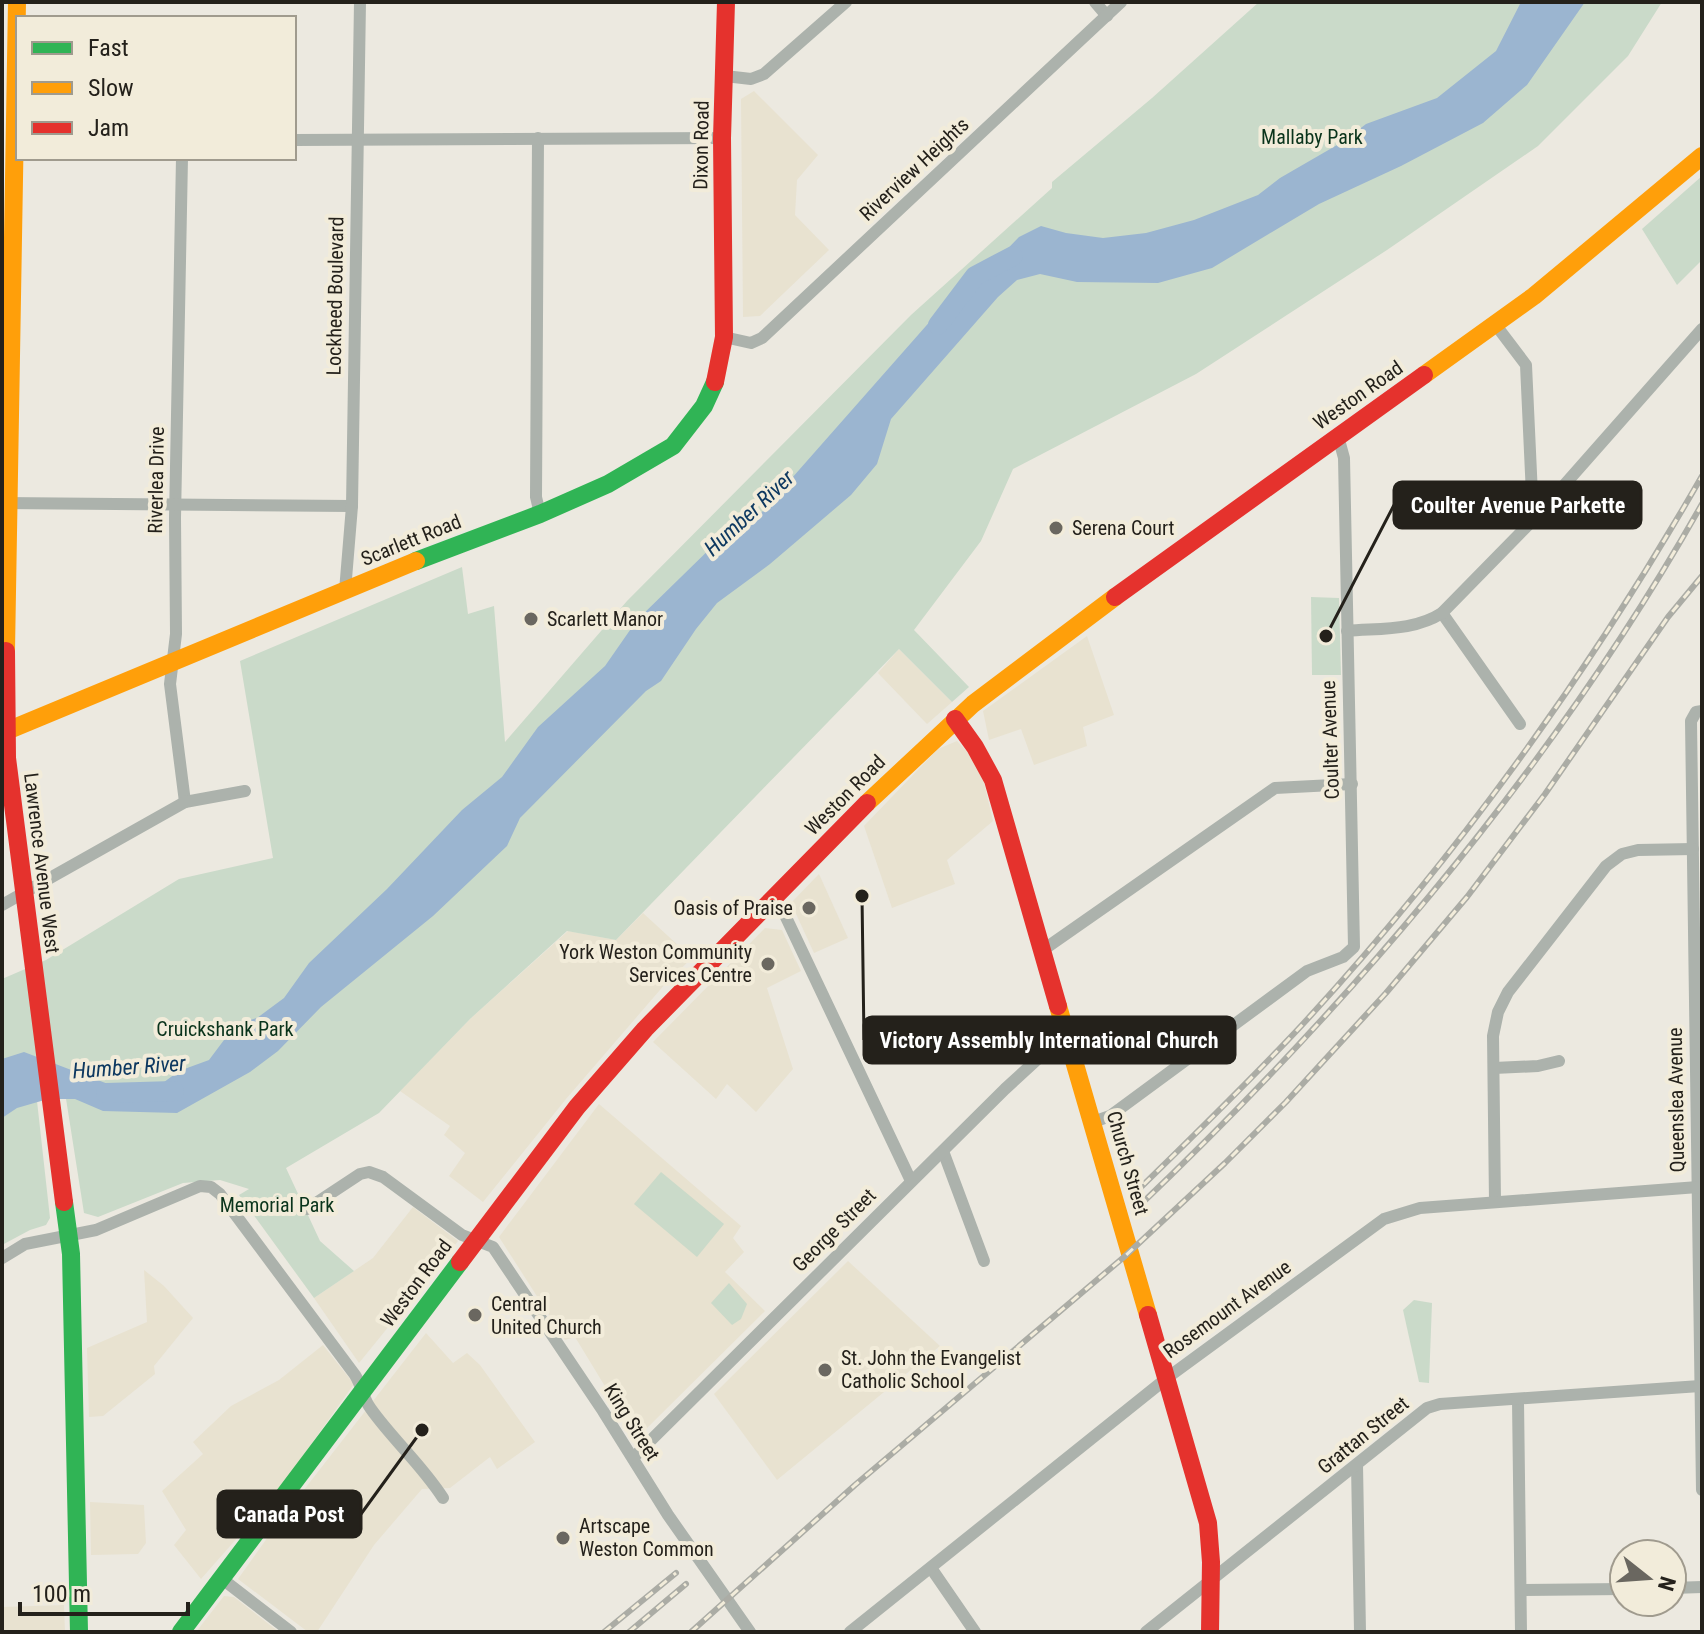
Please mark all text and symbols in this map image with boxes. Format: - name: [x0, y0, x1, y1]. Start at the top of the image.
- legend: [16, 16, 296, 160]
- text: Fast: [88, 34, 129, 62]
- text: Slow: [88, 74, 134, 102]
- street label: Dixon Road: [688, 100, 714, 190]
- street label: Riverview Heights: [855, 112, 973, 226]
- text: Jam: [88, 114, 129, 142]
- park label: Mallaby Park: [1261, 125, 1363, 149]
- street label: Lockheed Boulevard: [322, 216, 348, 376]
- street label: Weston Road: [1309, 355, 1407, 435]
- street label: Riverlea Drive: [143, 426, 169, 534]
- water label: Humber River: [699, 465, 799, 561]
- callout: Coulter Avenue Parkette: [1394, 482, 1641, 528]
- text: Coulter Avenue Parkette: [1411, 493, 1625, 518]
- street label: Scarlett Road: [357, 509, 465, 571]
- place label: Serena Court: [1072, 516, 1175, 540]
- marker: Serena Court: [1047, 519, 1065, 537]
- place label: Scarlett Manor: [547, 607, 663, 631]
- marker: Scarlett Manor: [522, 610, 540, 628]
- street label: Coulter Avenue: [1316, 680, 1344, 800]
- street label: Weston Road: [800, 750, 890, 840]
- street label: Lawrence Avenue West: [19, 771, 65, 955]
- place label: Oasis of Praise: [674, 896, 793, 920]
- marker: Oasis of Praise: [800, 899, 818, 917]
- place label: York Weston Community Services Centre: [559, 940, 752, 987]
- marker: York Weston Community Services Centre: [759, 955, 777, 973]
- park label: Cruickshank Park: [156, 1017, 294, 1041]
- callout: Victory Assembly International Church: [864, 1017, 1235, 1063]
- street label: Queenslea Avenue: [1663, 1027, 1689, 1173]
- text: Victory Assembly International Church: [879, 1028, 1219, 1053]
- water label: Humber River: [72, 1051, 187, 1083]
- street label: Church Street: [1102, 1108, 1154, 1218]
- street label: George Street: [787, 1183, 881, 1277]
- park label: Memorial Park: [220, 1193, 334, 1217]
- street label: Weston Road: [375, 1234, 457, 1332]
- street label: Rosemount Avenue: [1159, 1255, 1295, 1363]
- place label: Central United Church: [491, 1292, 602, 1339]
- marker: Central United Church: [466, 1306, 484, 1324]
- place label: St. John the Evangelist Catholic School: [841, 1346, 1021, 1393]
- marker: St. John the Evangelist Catholic School: [816, 1361, 834, 1379]
- street label: King Street: [599, 1379, 665, 1465]
- street label: Grattan Street: [1313, 1391, 1413, 1479]
- callout: Canada Post: [218, 1491, 361, 1537]
- text: Canada Post: [234, 1502, 344, 1527]
- place label: Artscape Weston Common: [579, 1514, 714, 1561]
- marker: Artscape Weston Common: [554, 1529, 572, 1547]
- north arrow: [1608, 1538, 1688, 1618]
- scale bar: [20, 1566, 188, 1616]
- text: N: [1653, 1574, 1681, 1594]
- text: 100 m: [32, 1580, 91, 1608]

